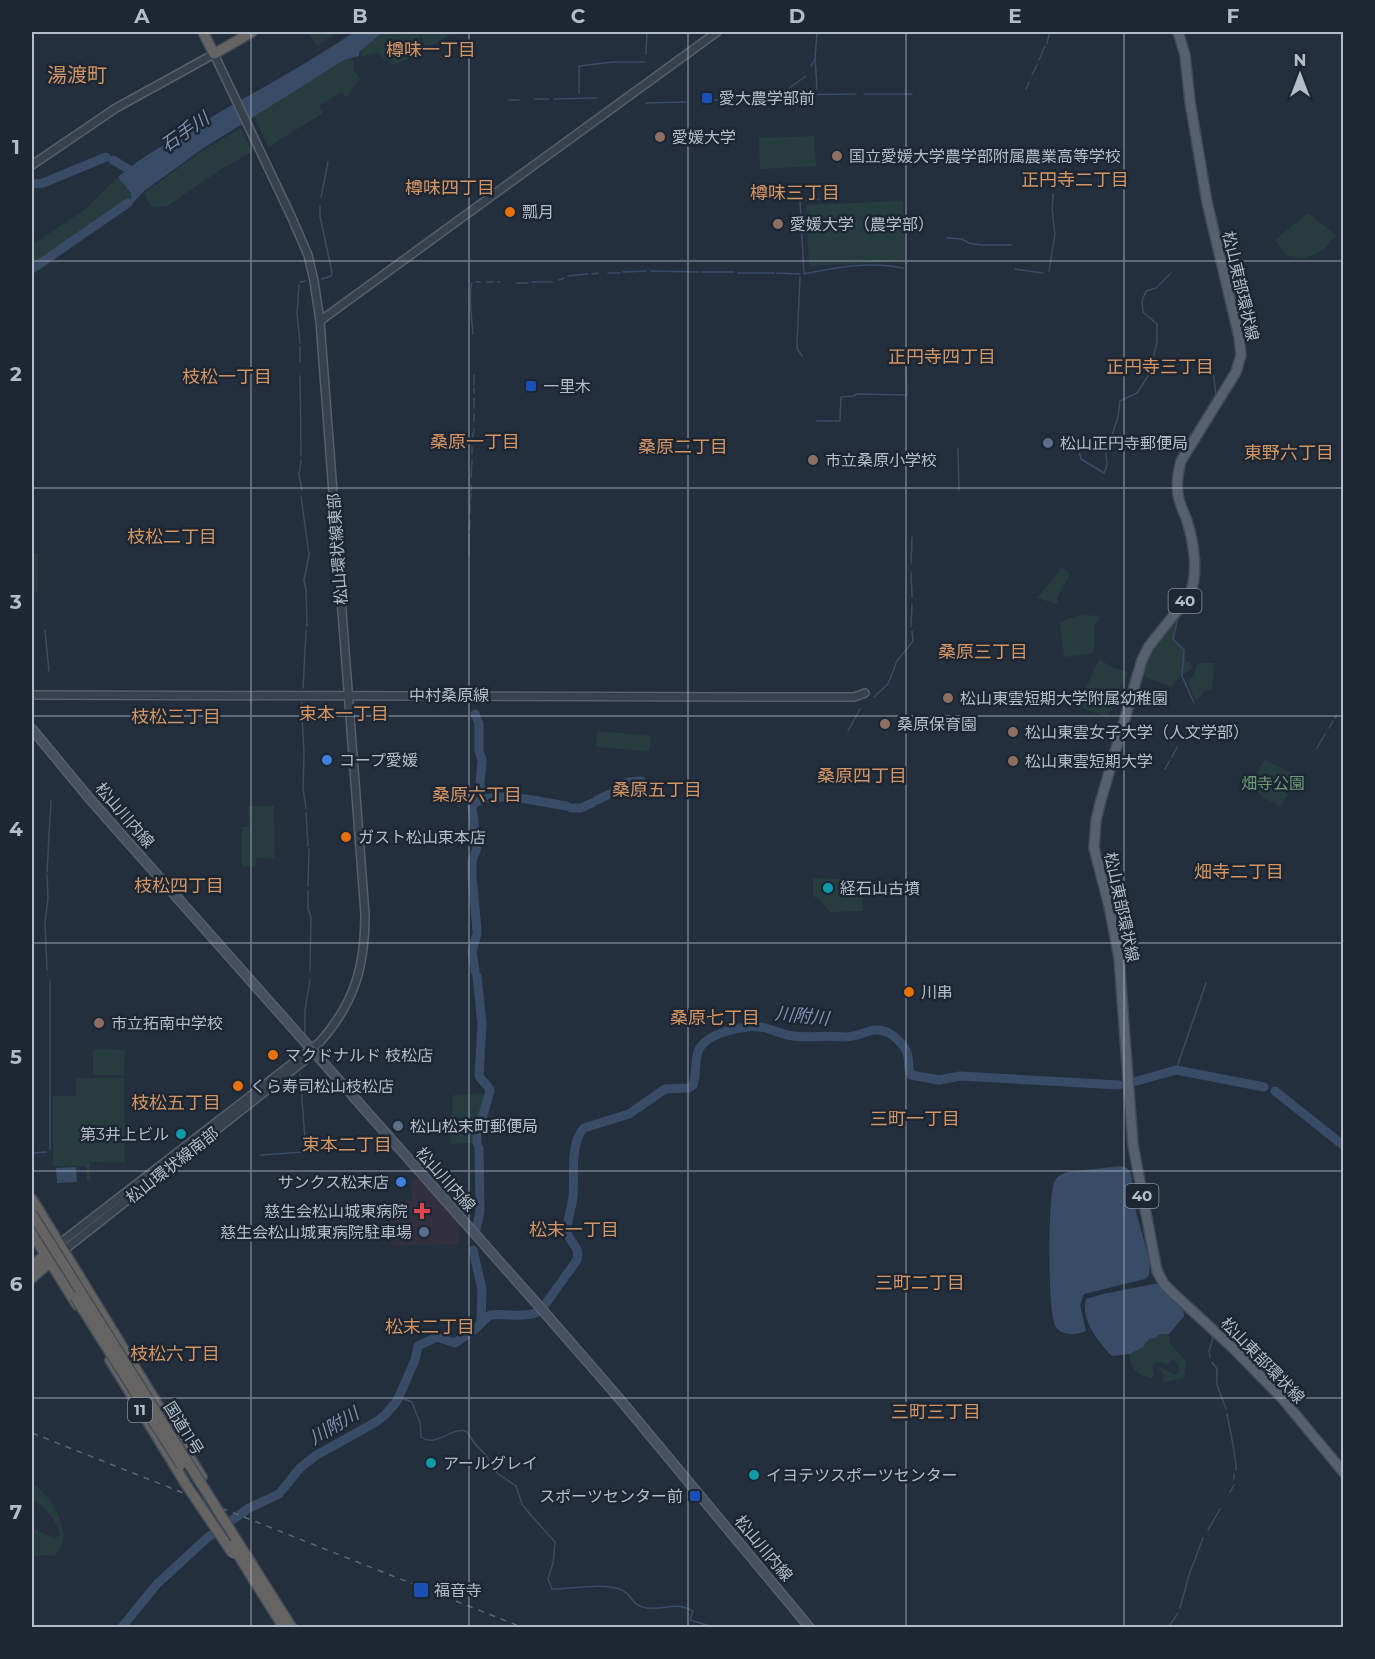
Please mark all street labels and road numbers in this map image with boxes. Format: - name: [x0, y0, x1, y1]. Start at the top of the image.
- street label: 松山東部環状線: [1219, 229, 1262, 343]
- street label: 松山環状線東部: [324, 492, 351, 605]
- road number: 40: [1168, 589, 1202, 613]
- street label: 中村桑原線: [409, 686, 489, 705]
- street label: 松山川内線: [91, 779, 158, 852]
- street label: 松山東部環状線: [1101, 850, 1142, 964]
- street label: 松山環状線南部: [122, 1123, 222, 1207]
- street label: 松山川内線: [412, 1143, 479, 1215]
- road number: 40: [1126, 1184, 1158, 1208]
- street label: 松山東部環状線: [1217, 1313, 1308, 1407]
- road number: 11: [128, 1398, 152, 1422]
- street label: 国道11号: [160, 1398, 207, 1459]
- street label: 松山川内線: [731, 1512, 797, 1585]

